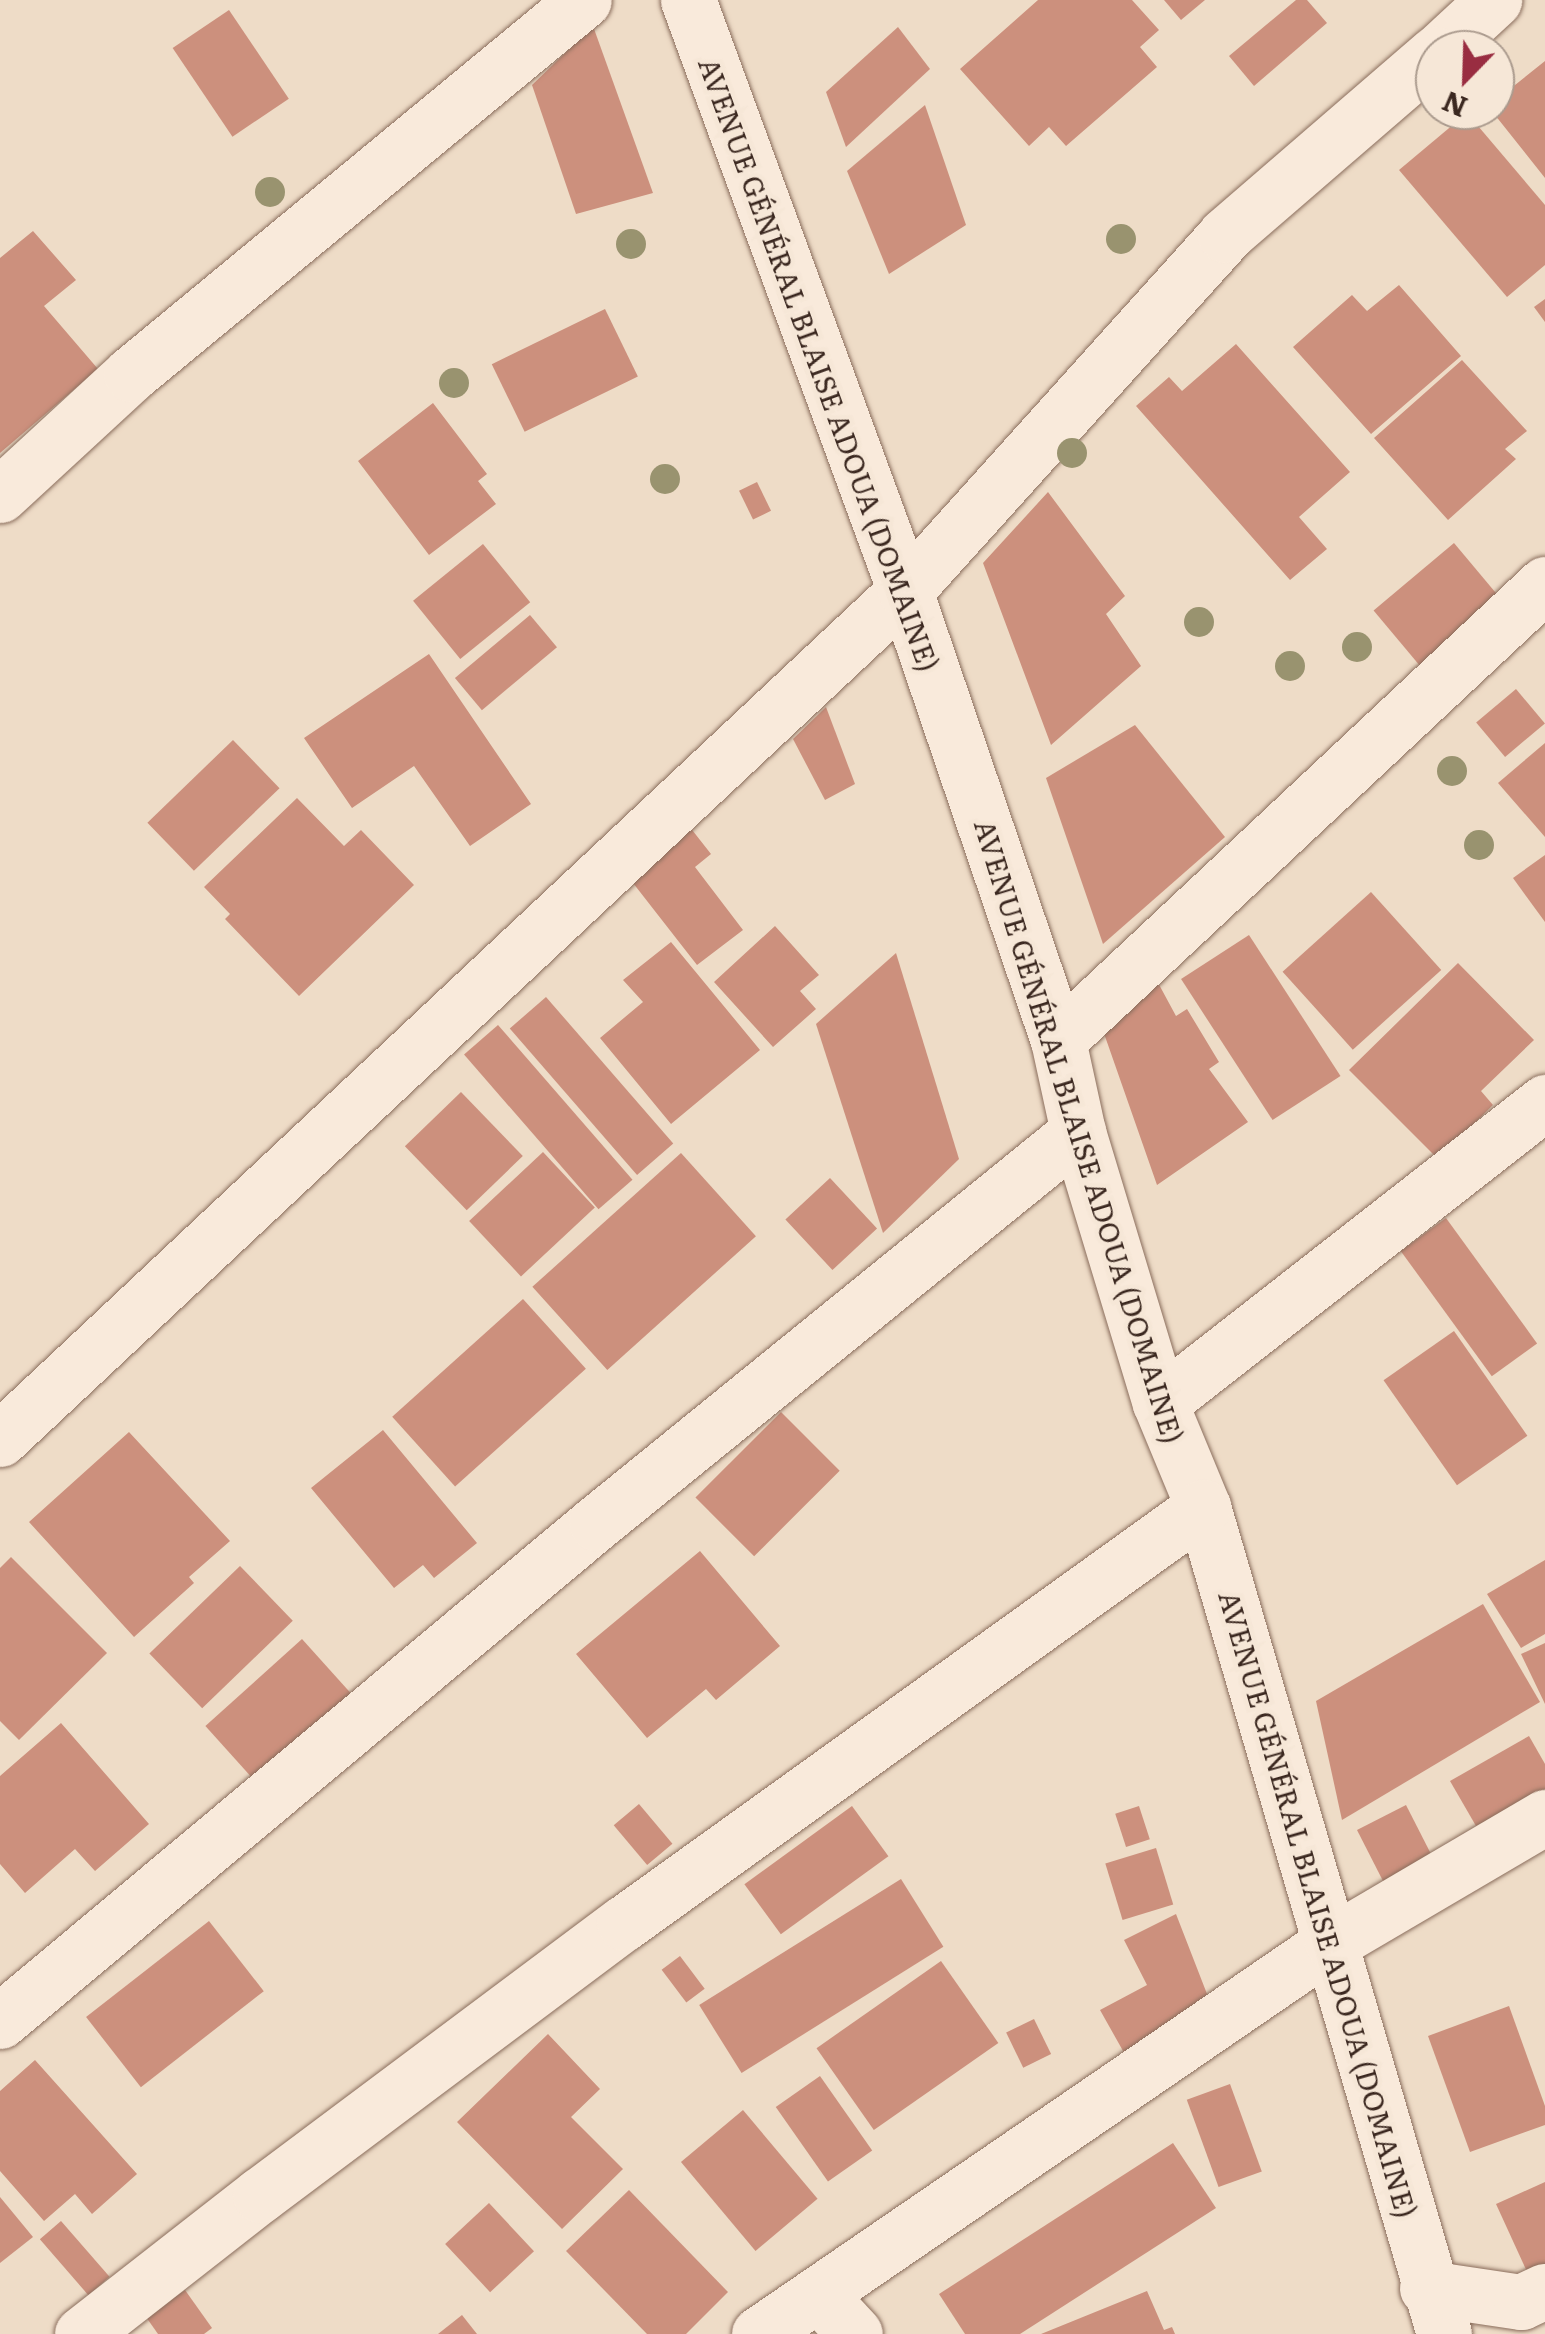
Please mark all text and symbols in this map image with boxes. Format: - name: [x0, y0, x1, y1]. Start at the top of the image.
- north arrow: [1415, 30, 1515, 130]
- street label: AVENUE GÉNÉRAL BLAISE ADOUA (DOMAINE): [693, 53, 947, 675]
- text: N: [1435, 82, 1473, 130]
- street label: AVENUE GÉNÉRAL BLAISE ADOUA (DOMAINE): [969, 815, 1191, 1447]
- street label: AVENUE GÉNÉRAL BLAISE ADOUA (DOMAINE): [1213, 1587, 1425, 2221]

